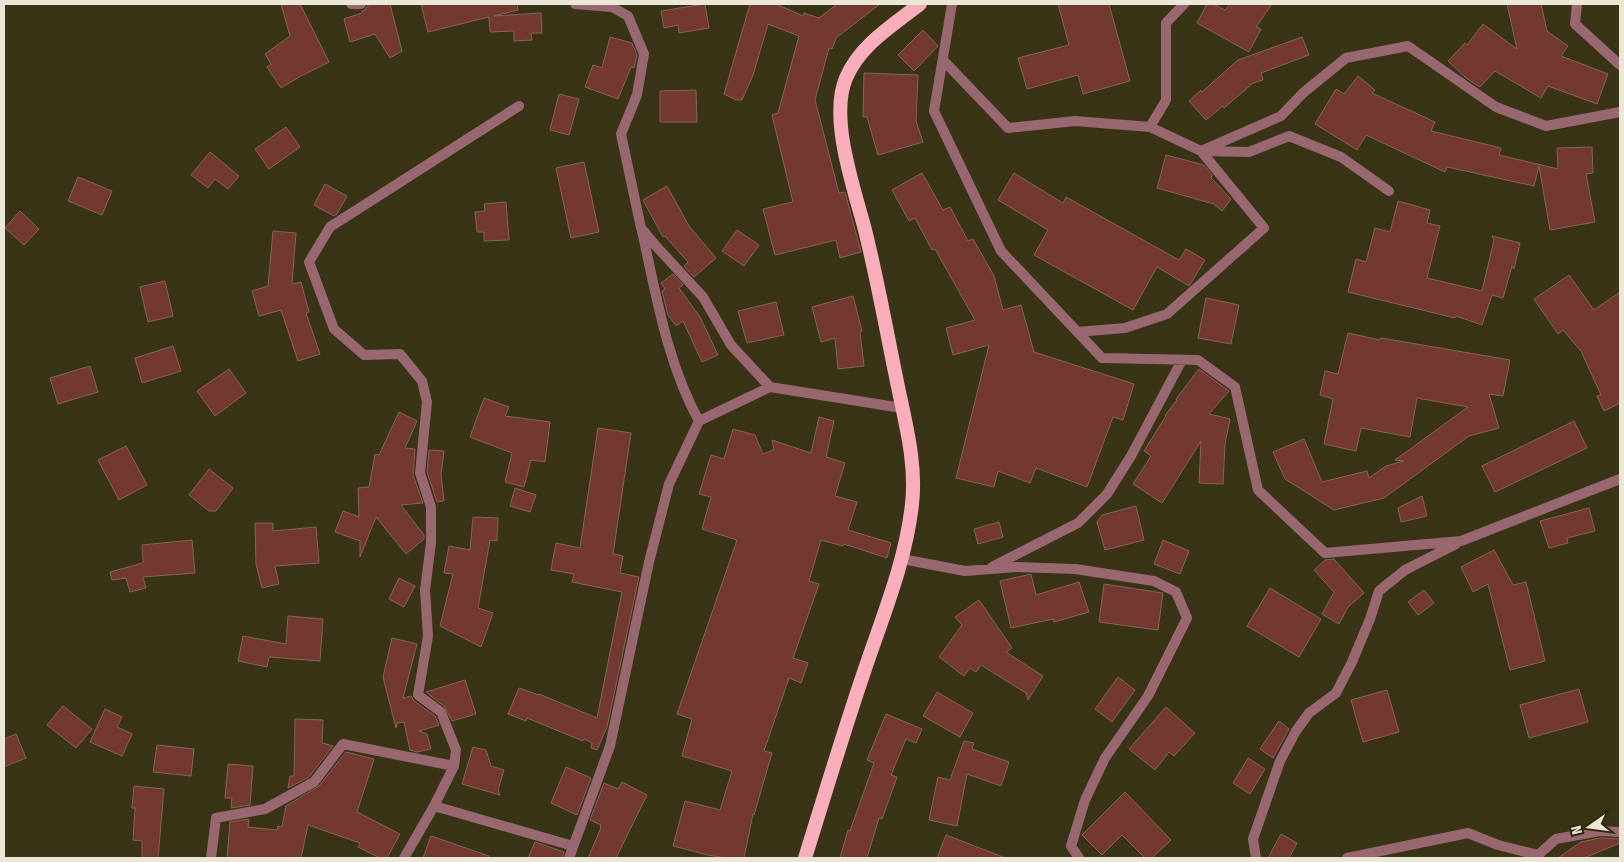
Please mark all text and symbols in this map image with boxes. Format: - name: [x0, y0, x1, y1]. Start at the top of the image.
- north arrow: [1564, 802, 1614, 852]
- text: N: [1568, 824, 1586, 836]

